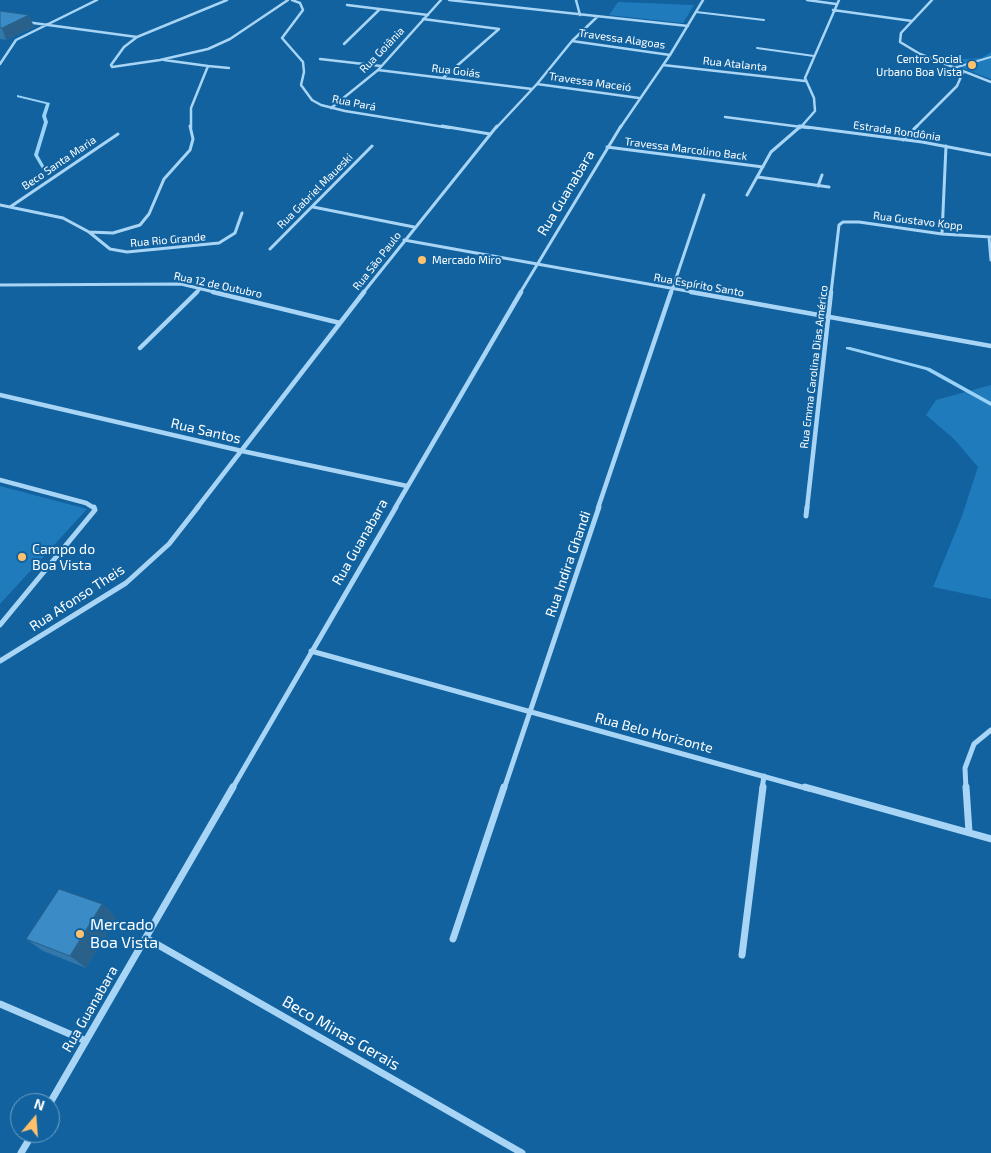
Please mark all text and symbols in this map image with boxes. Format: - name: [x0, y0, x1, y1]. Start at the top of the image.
- street label: Rua Goiânia: [357, 24, 407, 76]
- street label: Travessa Alagoas: [578, 26, 666, 52]
- place label: Centro Social Urbano Boa Vista: [876, 52, 962, 78]
- street label: Rua Atalanta: [702, 54, 768, 74]
- marker: Centro Social Urbano Boa Vista: [966, 59, 978, 71]
- street label: Rua Goiás: [431, 61, 481, 81]
- street label: Travessa Maceió: [548, 70, 632, 94]
- street label: Rua Pará: [331, 92, 377, 114]
- street label: Estrada Rondônia: [852, 118, 942, 144]
- street label: Beco Santa Maria: [19, 133, 99, 193]
- street label: Travessa Marcolino Back: [624, 135, 748, 163]
- street label: Rua Guanabara: [534, 147, 598, 239]
- street label: Rua Gabriel Maueski: [275, 151, 355, 231]
- street label: Rua Gustavo Kopp: [872, 209, 964, 233]
- street label: Rua São Paulo: [350, 229, 404, 293]
- street label: Rua Rio Grande: [130, 230, 206, 250]
- place label: Mercado Miro: [432, 253, 501, 267]
- marker: Mercado Miro: [416, 254, 428, 266]
- street label: Rua 12 de Outubro: [173, 269, 263, 301]
- street label: Rua Espírito Santo: [653, 271, 745, 299]
- street label: Rua Emma Carolina Dias Américo: [797, 285, 831, 449]
- street label: Rua Santos: [169, 415, 243, 447]
- street label: Rua Guanabara: [329, 496, 391, 588]
- street label: Rua Indira Ghandi: [542, 509, 594, 619]
- place label: Campo do Boa Vista: [32, 541, 95, 574]
- marker: Campo do Boa Vista: [16, 551, 28, 563]
- street label: Rua Afonso Theis: [26, 561, 128, 635]
- street label: Rua Belo Horizonte: [593, 709, 715, 757]
- place label: Mercado Boa Vista: [90, 915, 158, 953]
- marker: Mercado Boa Vista: [74, 928, 86, 940]
- street label: Rua Guanabara: [59, 963, 121, 1055]
- street label: Beco Minas Gerais: [279, 992, 403, 1074]
- north arrow: [10, 1093, 60, 1143]
- text: N: [32, 1095, 47, 1114]

